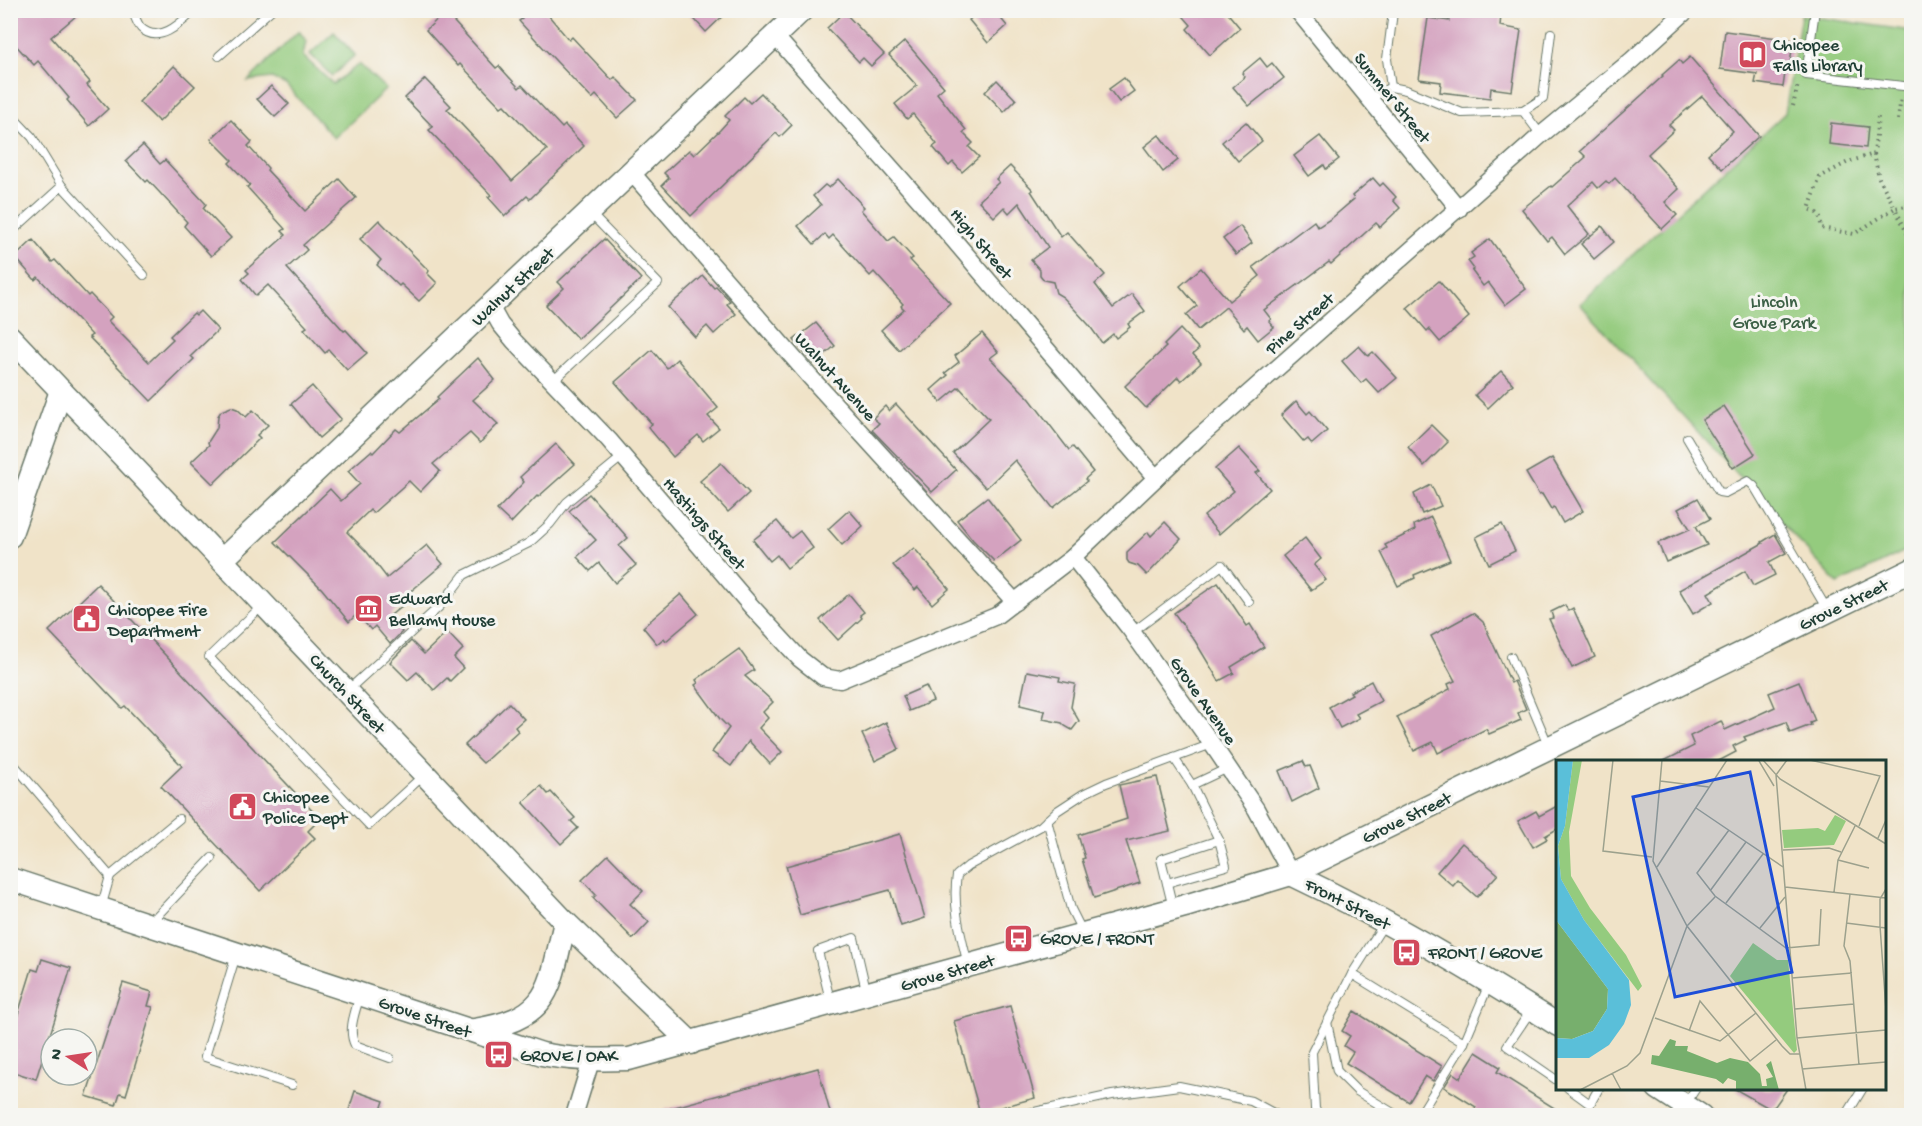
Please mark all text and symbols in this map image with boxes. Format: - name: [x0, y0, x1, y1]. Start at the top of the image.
- place label: Chicopee Falls Library: [1772, 36, 1863, 78]
- library icon: Chicopee Falls Library: [1736, 38, 1768, 70]
- street label: Summer Street: [1348, 49, 1435, 149]
- street label: High Street: [944, 205, 1017, 286]
- street label: Walnut Street: [468, 243, 561, 332]
- street label: Pine Street: [1261, 288, 1340, 361]
- park label: Lincoln Grove Park: [1733, 293, 1817, 335]
- street label: Walnut Avenue: [789, 329, 880, 427]
- street label: Hastings Street: [657, 474, 750, 576]
- street label: Grove Street: [1796, 575, 1894, 637]
- place label: Edward Bellamy House: [388, 590, 496, 632]
- museum icon: Edward Bellamy House: [352, 592, 384, 624]
- place label: Chicopee Fire Department: [107, 601, 208, 643]
- public building icon: Chicopee Fire Department: [71, 603, 103, 635]
- street label: Church Street: [304, 650, 390, 740]
- street label: Grove Avenue: [1164, 653, 1240, 750]
- inset map: [1556, 760, 1886, 1090]
- place label: Chicopee Police Dept: [262, 788, 349, 830]
- street label: Grove Street: [1359, 788, 1457, 850]
- public building icon: Chicopee Police Dept: [226, 790, 258, 822]
- street label: Front Street: [1300, 874, 1395, 936]
- bus stop icon: GROVE / FRONT: [1003, 922, 1035, 954]
- place label: GROVE / FRONT: [1040, 930, 1155, 951]
- bus stop icon: FRONT / GROVE: [1391, 936, 1423, 968]
- place label: FRONT / GROVE: [1427, 944, 1543, 965]
- street label: Grove Street: [898, 951, 999, 998]
- street label: Grove Street: [375, 993, 475, 1045]
- north arrow: [39, 1027, 99, 1087]
- bus stop icon: GROVE / OAK: [483, 1039, 515, 1071]
- text: N: [47, 1047, 68, 1062]
- place label: GROVE / OAK: [520, 1047, 619, 1068]

